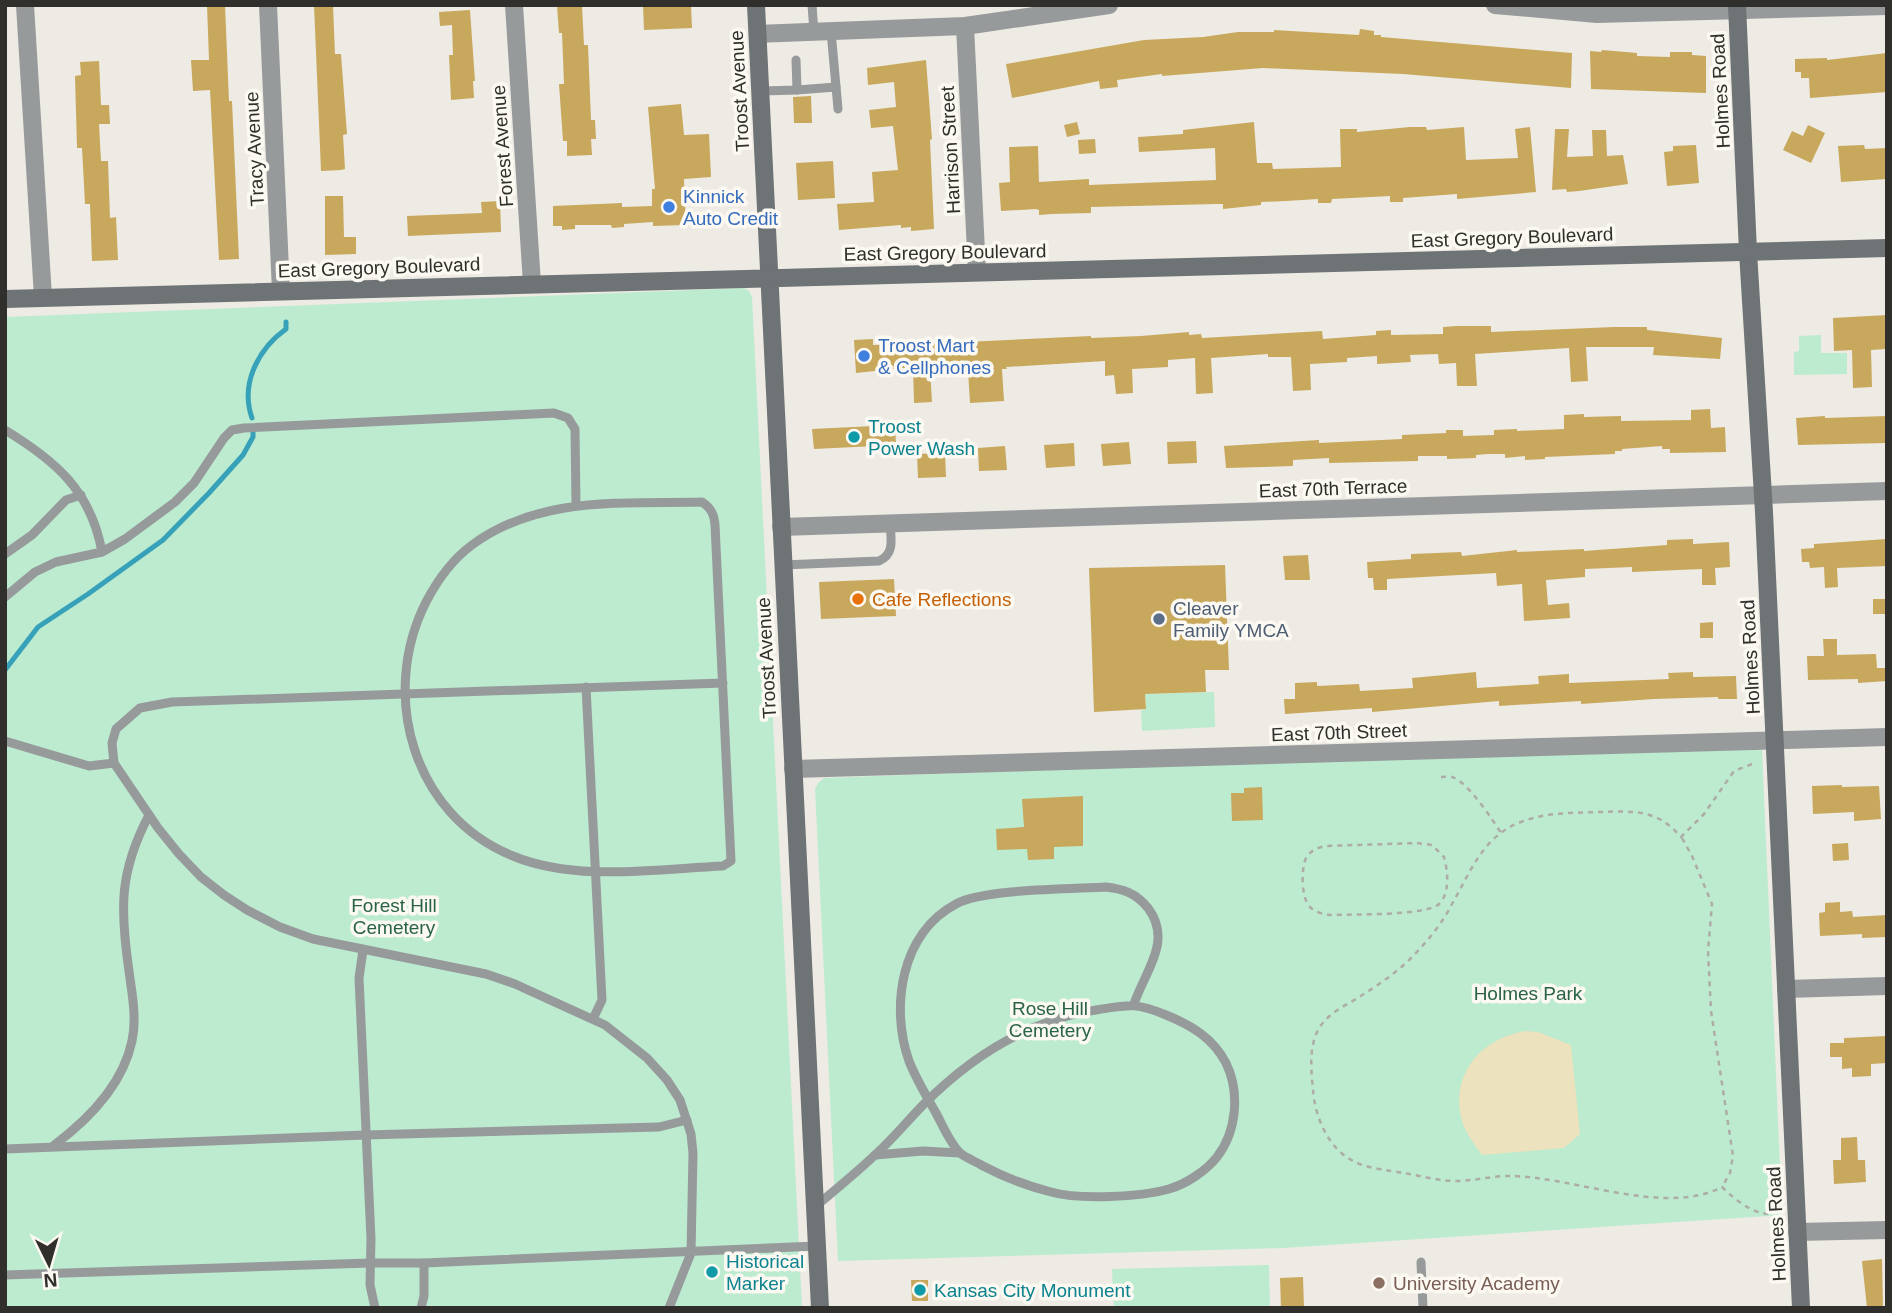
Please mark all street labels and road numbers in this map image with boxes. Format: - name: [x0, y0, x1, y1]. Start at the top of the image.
- street label: Troost Avenue: [726, 30, 753, 152]
- street label: Holmes Road: [1707, 33, 1734, 149]
- street label: Forest Avenue: [488, 84, 517, 208]
- street label: Harrison Street: [937, 85, 964, 214]
- street label: Tracy Avenue: [241, 91, 268, 207]
- street label: East Gregory Boulevard: [1410, 223, 1614, 252]
- street label: East Gregory Boulevard: [843, 240, 1047, 265]
- street label: East Gregory Boulevard: [277, 253, 481, 282]
- street label: East 70th Terrace: [1258, 475, 1408, 502]
- street label: Troost Avenue: [753, 597, 780, 719]
- street label: Holmes Road: [1737, 599, 1764, 715]
- street label: East 70th Street: [1271, 720, 1408, 745]
- street label: Holmes Road: [1763, 1166, 1790, 1282]

